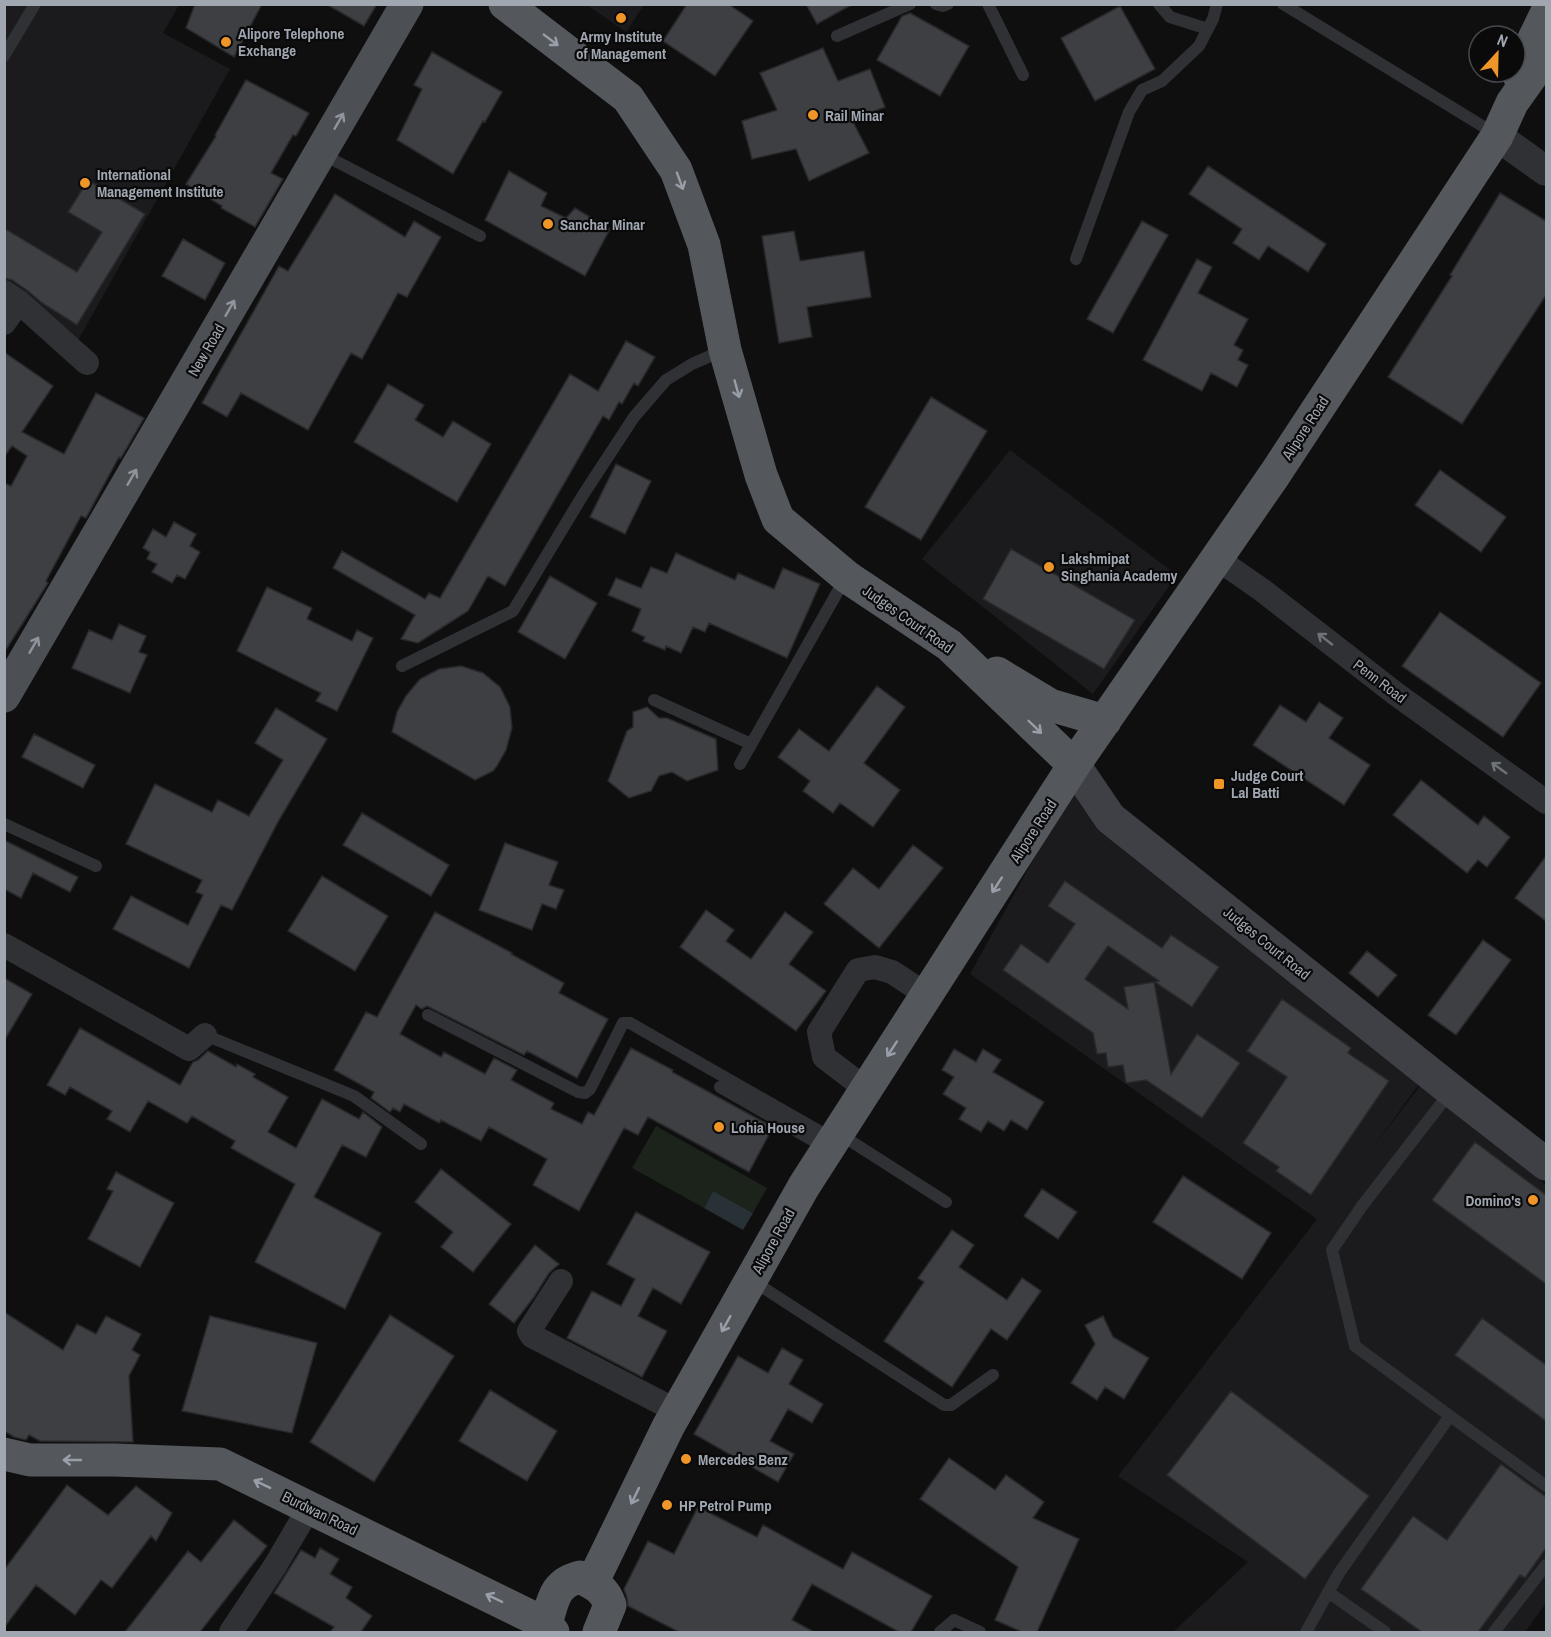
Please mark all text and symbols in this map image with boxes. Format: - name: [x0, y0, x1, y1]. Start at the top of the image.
- marker: Army Institute of Management: [614, 11, 628, 25]
- place label: Alipore Telephone Exchange: [238, 23, 345, 61]
- north arrow: [1467, 24, 1527, 84]
- place label: Army Institute of Management: [576, 26, 666, 64]
- text: N: [1494, 28, 1511, 52]
- one-way arrow: [543, 33, 559, 46]
- marker: Alipore Telephone Exchange: [219, 35, 233, 49]
- place label: Rail Minar: [825, 105, 884, 126]
- marker: Rail Minar: [806, 108, 820, 122]
- one-way arrow: [334, 113, 345, 131]
- place label: International Management Institute: [97, 164, 224, 202]
- one-way arrow: [676, 171, 687, 190]
- marker: International Management Institute: [78, 176, 92, 190]
- place label: Sanchar Minar: [560, 214, 645, 235]
- marker: Sanchar Minar: [541, 217, 555, 231]
- one-way arrow: [225, 300, 237, 317]
- street label: New Road: [183, 320, 229, 380]
- one-way arrow: [731, 379, 743, 398]
- street label: Alipore Road: [1276, 392, 1333, 465]
- one-way arrow: [127, 469, 139, 486]
- place label: Lakshmipat Singhania Academy: [1061, 548, 1178, 586]
- marker: Lakshmipat Singhania Academy: [1042, 560, 1056, 574]
- street label: Judges Court Road: [859, 580, 957, 658]
- one-way arrow: [1318, 633, 1334, 646]
- one-way arrow: [28, 637, 40, 654]
- street label: Penn Road: [1349, 654, 1411, 708]
- one-way arrow: [1027, 720, 1042, 735]
- one-way arrow: [1491, 762, 1507, 774]
- place label: Judge Court Lal Batti: [1231, 765, 1303, 803]
- marker: Judge Court Lal Batti: [1212, 777, 1226, 791]
- street label: Alipore Road: [1004, 795, 1061, 868]
- one-way arrow: [991, 876, 1003, 893]
- street label: Judges Court Road: [1219, 901, 1315, 985]
- one-way arrow: [886, 1040, 898, 1057]
- place label: Lohia House: [731, 1117, 805, 1138]
- marker: Lohia House: [712, 1120, 726, 1134]
- place label: Domino's: [1465, 1190, 1521, 1211]
- marker: Domino's: [1526, 1193, 1540, 1207]
- street label: Alipore Road: [746, 1205, 800, 1278]
- one-way arrow: [720, 1315, 732, 1332]
- place label: Mercedes Benz: [698, 1449, 788, 1470]
- marker: Mercedes Benz: [679, 1452, 693, 1466]
- one-way arrow: [62, 1454, 82, 1466]
- one-way arrow: [253, 1478, 271, 1490]
- street label: Burdwan Road: [279, 1486, 361, 1540]
- one-way arrow: [628, 1487, 640, 1505]
- place label: HP Petrol Pump: [679, 1495, 772, 1516]
- marker: HP Petrol Pump: [660, 1498, 674, 1512]
- one-way arrow: [485, 1591, 503, 1603]

